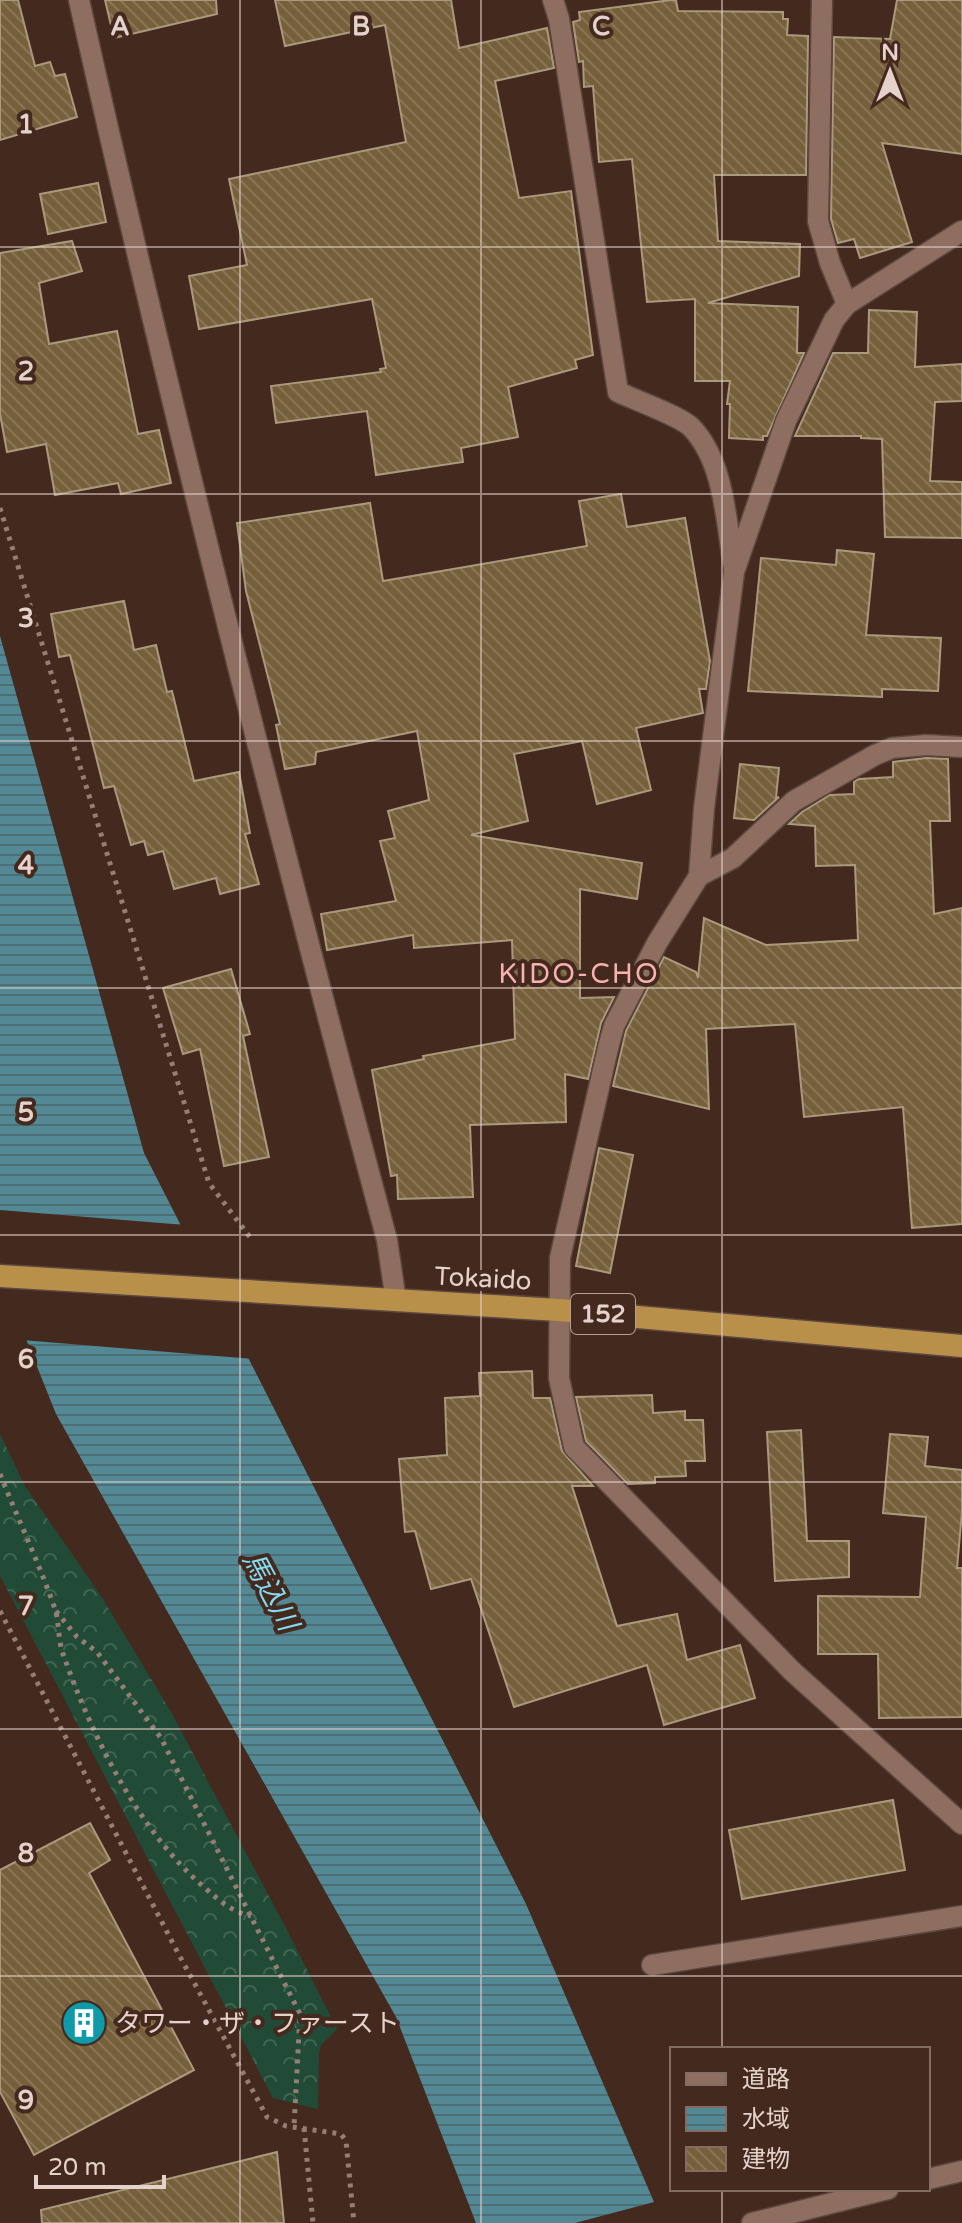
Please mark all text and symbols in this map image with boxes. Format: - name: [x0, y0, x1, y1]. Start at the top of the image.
- text: A: [110, 11, 130, 42]
- text: B: [352, 11, 370, 42]
- text: C: [592, 11, 610, 42]
- north arrow: [850, 32, 930, 112]
- text: N: [881, 40, 899, 66]
- text: 1: [18, 109, 34, 140]
- text: 2: [18, 356, 34, 387]
- text: 3: [18, 603, 34, 634]
- text: 4: [18, 850, 34, 881]
- district label: KIDO-CHO: [498, 957, 660, 991]
- text: 5: [18, 1097, 34, 1128]
- street label: Tokaido: [434, 1260, 532, 1297]
- road number: 152: [571, 1294, 635, 1334]
- text: 6: [18, 1344, 34, 1375]
- water label: 馬込川: [235, 1546, 306, 1639]
- text: 7: [18, 1591, 34, 1622]
- text: 8: [18, 1838, 34, 1869]
- building icon: タワー・ザ・ファースト: [60, 1999, 108, 2047]
- place label: タワー・ザ・ファースト: [115, 2008, 400, 2039]
- legend: [670, 2047, 930, 2191]
- text: 道路: [742, 2065, 790, 2094]
- text: 9: [18, 2085, 34, 2116]
- text: 水域: [742, 2105, 790, 2134]
- scale bar: [36, 2139, 164, 2189]
- text: 建物: [742, 2145, 790, 2174]
- text: 20 m: [48, 2153, 106, 2182]

